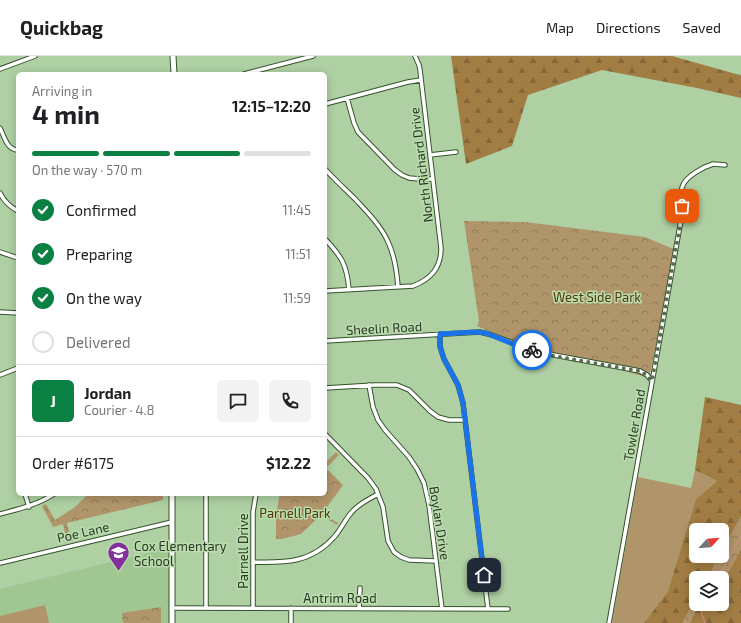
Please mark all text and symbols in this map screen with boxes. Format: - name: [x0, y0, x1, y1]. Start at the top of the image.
- text: Quickbag: [20, 16, 103, 39]
- text: Map: [546, 19, 574, 36]
- text: Directions: [596, 19, 661, 36]
- text: Saved: [683, 19, 721, 36]
- text: Arriving in: [32, 83, 92, 99]
- text: 12:15–12:20: [232, 97, 311, 115]
- text: 4 min: [32, 98, 100, 129]
- street label: North Richard Drive: [406, 107, 436, 223]
- text: On the way · 570 m: [32, 162, 142, 178]
- pin: [665, 189, 699, 223]
- icon: bag: [671, 195, 693, 217]
- icon: check: [32, 199, 54, 221]
- text: Confirmed: [66, 201, 137, 219]
- text: 11:45: [283, 202, 311, 218]
- icon: check: [32, 243, 54, 265]
- text: Preparing: [66, 245, 132, 263]
- text: 11:51: [285, 246, 311, 262]
- icon: check: [32, 287, 54, 309]
- text: On the way: [66, 289, 142, 307]
- park label: West Side Park: [553, 289, 641, 305]
- text: 11:59: [283, 290, 311, 306]
- street label: Sheelin Road: [345, 318, 423, 338]
- courier: [512, 330, 552, 370]
- text: Delivered: [66, 333, 131, 351]
- icon: bike: [521, 339, 543, 361]
- button: chat: [217, 380, 259, 422]
- button: phone: [269, 380, 311, 422]
- text: Jordan: [84, 384, 131, 402]
- street label: Towler Road: [620, 388, 648, 462]
- text: J: [50, 392, 56, 410]
- text: Courier · 4.8: [84, 402, 154, 418]
- text: Order #6175: [32, 454, 114, 472]
- text: $12.22: [266, 454, 311, 472]
- street label: Boylan Drive: [426, 485, 454, 561]
- park label: Parnell Park: [259, 505, 331, 521]
- street label: Parnell Drive: [235, 513, 251, 589]
- street label: Poe Lane: [55, 518, 111, 546]
- north arrow: [689, 523, 729, 563]
- map controls: [689, 523, 729, 611]
- place label: Cox Elementary School: [134, 538, 227, 569]
- school or university icon: Cox Elementary School: [106, 540, 132, 573]
- pin: [467, 558, 501, 592]
- icon: home: [473, 564, 495, 586]
- button: layers: [689, 571, 729, 611]
- street label: Antrim Road: [303, 590, 377, 606]

